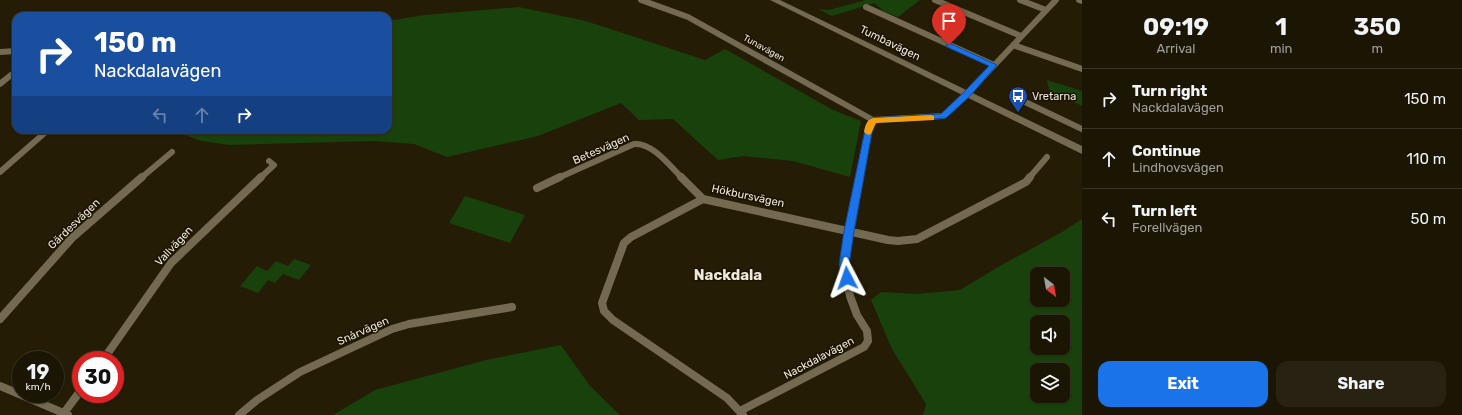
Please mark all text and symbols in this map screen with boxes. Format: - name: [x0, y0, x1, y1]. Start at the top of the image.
- pin: [932, 4, 966, 45]
- icon: arrive: [938, 10, 960, 32]
- text: 09:19: [1143, 13, 1209, 41]
- text: 1: [1275, 13, 1287, 41]
- text: 350: [1353, 13, 1401, 41]
- street label: Tumbavägen: [858, 23, 922, 63]
- text: 150 m: [94, 26, 177, 59]
- icon: right: [28, 28, 80, 80]
- street label: Tunavägen: [742, 33, 786, 63]
- text: Arrival: [1156, 41, 1195, 56]
- text: min: [1270, 41, 1292, 56]
- text: m: [1371, 41, 1383, 56]
- text: Nackdalavägen: [94, 60, 221, 82]
- text: Turn right: [1132, 82, 1207, 100]
- bus stop icon: Vretarna: [1007, 85, 1029, 113]
- icon: right: [1098, 88, 1120, 110]
- place label: Vretarna: [1032, 90, 1076, 103]
- text: 150 m: [1404, 90, 1446, 108]
- text: Nackdalavägen: [1132, 100, 1224, 115]
- icon: left: [149, 104, 171, 126]
- icon: ahead: [191, 104, 213, 126]
- icon: right: [233, 104, 255, 126]
- street label: Betesvägen: [571, 131, 631, 167]
- text: Continue: [1132, 142, 1201, 160]
- icon: ahead: [1098, 148, 1120, 170]
- text: 110 m: [1407, 150, 1446, 168]
- text: Lindhovsvägen: [1132, 160, 1224, 175]
- street label: Hökbursvägen: [710, 182, 786, 210]
- street label: Gärdesvägen: [45, 196, 103, 252]
- text: Turn left: [1132, 202, 1197, 220]
- icon: left: [1098, 208, 1120, 230]
- text: 50 m: [1411, 210, 1446, 228]
- text: Forellvägen: [1132, 220, 1202, 235]
- street label: Vallvägen: [152, 224, 196, 268]
- position arrow: [826, 257, 868, 299]
- district label: Nackdala: [694, 266, 762, 284]
- north arrow: [1030, 267, 1070, 307]
- map controls: [1030, 267, 1070, 403]
- street label: Snårvägen: [335, 314, 391, 348]
- button: sound: [1030, 315, 1070, 355]
- street label: Nackdalavägen: [782, 334, 856, 382]
- speed limit sign: 30: [72, 351, 124, 403]
- text: 19: [27, 360, 49, 384]
- button: Exit: [1098, 361, 1268, 407]
- button: Share: [1276, 361, 1446, 407]
- button: layers: [1030, 363, 1070, 403]
- text: km/h: [26, 381, 50, 393]

